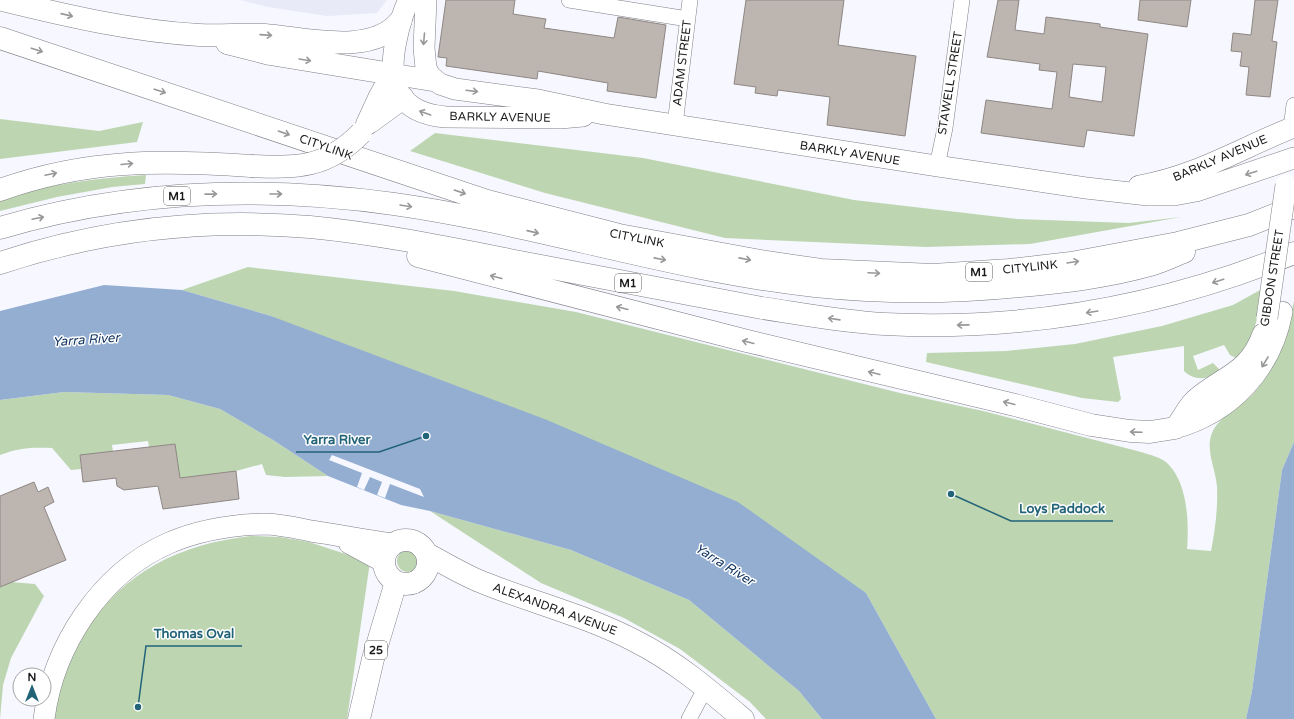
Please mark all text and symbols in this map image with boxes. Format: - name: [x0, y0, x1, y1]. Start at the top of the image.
- one-way arrow: [60, 12, 73, 20]
- street label: ADAM STREET: [670, 18, 694, 107]
- street label: STAWELL STREET: [935, 30, 965, 136]
- one-way arrow: [259, 32, 272, 39]
- one-way arrow: [421, 32, 428, 45]
- one-way arrow: [30, 47, 43, 54]
- one-way arrow: [298, 56, 311, 64]
- one-way arrow: [465, 87, 478, 95]
- one-way arrow: [154, 88, 167, 95]
- one-way arrow: [419, 109, 432, 116]
- street label: BARKLY AVENUE: [449, 109, 551, 125]
- one-way arrow: [277, 130, 290, 137]
- street label: CITYLINK: [298, 131, 354, 163]
- street label: BARKLY AVENUE: [1171, 132, 1270, 184]
- street label: BARKLY AVENUE: [799, 138, 901, 168]
- one-way arrow: [120, 160, 133, 167]
- one-way arrow: [44, 170, 57, 178]
- one-way arrow: [1245, 170, 1258, 177]
- road number: M1: [164, 187, 190, 205]
- one-way arrow: [453, 189, 466, 196]
- one-way arrow: [204, 190, 217, 198]
- one-way arrow: [269, 190, 282, 198]
- one-way arrow: [399, 202, 412, 210]
- one-way arrow: [31, 213, 44, 221]
- street label: CITYLINK: [609, 226, 665, 250]
- one-way arrow: [526, 228, 539, 236]
- street label: GIBDON STREET: [1257, 228, 1287, 327]
- one-way arrow: [653, 255, 666, 263]
- one-way arrow: [738, 255, 751, 263]
- street label: CITYLINK: [1002, 257, 1058, 277]
- one-way arrow: [1067, 258, 1080, 266]
- road number: M1: [966, 263, 992, 281]
- one-way arrow: [867, 270, 880, 277]
- one-way arrow: [490, 273, 503, 280]
- road number: M1: [615, 274, 641, 292]
- one-way arrow: [1212, 278, 1225, 285]
- one-way arrow: [616, 304, 629, 311]
- one-way arrow: [1086, 308, 1099, 316]
- one-way arrow: [827, 315, 840, 323]
- one-way arrow: [957, 322, 970, 329]
- water label: Yarra River: [52, 330, 122, 350]
- one-way arrow: [742, 337, 755, 345]
- one-way arrow: [1260, 356, 1268, 368]
- one-way arrow: [868, 368, 881, 376]
- one-way arrow: [1003, 399, 1016, 407]
- callout: Yarra River: [296, 427, 379, 452]
- one-way arrow: [1130, 428, 1143, 435]
- text: Yarra River: [304, 432, 371, 448]
- callout: Loys Paddock: [1011, 496, 1113, 521]
- text: Loys Paddock: [1019, 501, 1105, 517]
- water label: Yarra River: [692, 540, 759, 590]
- street label: ALEXANDRA AVENUE: [491, 580, 619, 638]
- callout: Thomas Oval: [146, 621, 242, 646]
- text: Thomas Oval: [153, 626, 234, 642]
- road number: 25: [365, 641, 387, 659]
- north arrow: [12, 667, 52, 707]
- text: N: [28, 671, 36, 684]

